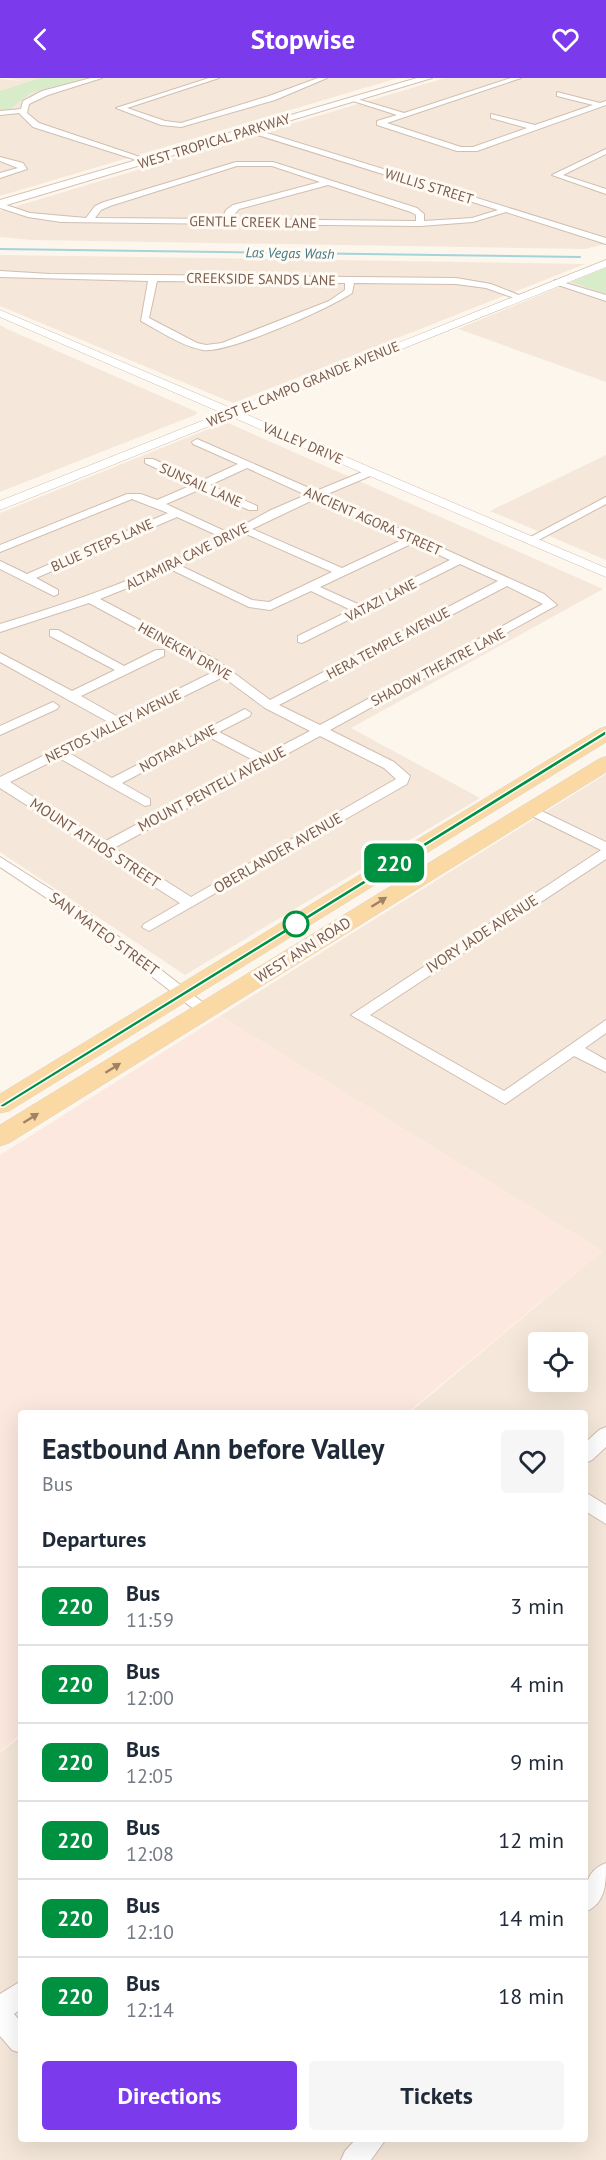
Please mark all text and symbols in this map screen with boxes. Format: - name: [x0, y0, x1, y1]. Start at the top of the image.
- text: Stopwise: [251, 22, 355, 56]
- icon: back: [24, 23, 57, 56]
- icon: heart: [549, 23, 582, 56]
- street label: WEST TROPICAL PARKWAY: [136, 109, 293, 173]
- street label: WILLIS STREET: [383, 164, 476, 208]
- street label: GENTLE CREEK LANE: [189, 212, 317, 232]
- water label: Las Vegas Wash: [245, 243, 335, 263]
- street label: CREEKSIDE SANDS LANE: [186, 269, 336, 289]
- street label: WEST EL CAMPO GRANDE AVENUE: [204, 337, 402, 431]
- street label: VALLEY DRIVE: [259, 418, 346, 468]
- street label: SUNSAIL LANE: [157, 459, 245, 511]
- street label: ANCIENT AGORA STREET: [301, 483, 445, 560]
- street label: BLUE STEPS LANE: [48, 514, 156, 576]
- street label: ALTAMIRA CAVE DRIVE: [123, 518, 251, 594]
- street label: VATAZI LANE: [342, 574, 420, 626]
- street label: HERA TEMPLE AVENUE: [323, 603, 453, 683]
- street label: HEINEKEN DRIVE: [135, 618, 235, 684]
- street label: SHADOW THEATRE LANE: [368, 624, 508, 710]
- street label: NESTOS VALLEY AVENUE: [42, 685, 184, 767]
- street label: NOTARA LANE: [136, 720, 220, 776]
- street label: MOUNT PENTELI AVENUE: [135, 741, 289, 836]
- street label: MOUNT ATHOS STREET: [27, 793, 164, 892]
- street label: OBERLANDER AVENUE: [210, 808, 346, 897]
- line badge: 220: [360, 844, 428, 882]
- text: 220: [376, 850, 412, 877]
- street label: SAN MATEO STREET: [46, 887, 163, 980]
- street label: IVORY JADE AVENUE: [422, 890, 541, 977]
- one-way arrow: [371, 896, 387, 907]
- unlabelled marker: [283, 911, 309, 937]
- street label: WEST ANN ROAD: [251, 913, 354, 987]
- one-way arrow: [105, 1062, 121, 1073]
- one-way arrow: [23, 1112, 40, 1123]
- map controls: [528, 1332, 588, 1392]
- button: locate: [528, 1332, 588, 1392]
- text: Eastbound Ann before Valley: [42, 1430, 384, 1467]
- button: heart: [501, 1430, 564, 1493]
- text: Bus: [42, 1471, 73, 1497]
- text: Departures: [42, 1525, 146, 1553]
- text: Bus: [126, 1579, 160, 1607]
- text: 3 min: [510, 1592, 564, 1620]
- text: 220: [57, 1593, 93, 1620]
- text: 11:59: [126, 1607, 174, 1633]
- text: Bus: [126, 1657, 160, 1685]
- text: 4 min: [510, 1670, 564, 1698]
- text: 220: [57, 1671, 93, 1698]
- text: 12:00: [126, 1685, 174, 1711]
- text: Bus: [126, 1735, 160, 1763]
- text: 9 min: [510, 1748, 564, 1776]
- text: 220: [57, 1749, 93, 1776]
- text: 12:05: [126, 1763, 174, 1789]
- text: Bus: [126, 1813, 160, 1841]
- text: 12 min: [498, 1826, 564, 1854]
- text: 220: [57, 1827, 93, 1854]
- text: 12:08: [126, 1841, 174, 1867]
- text: Bus: [126, 1891, 160, 1919]
- text: 14 min: [498, 1904, 564, 1932]
- text: 220: [57, 1905, 93, 1932]
- text: 12:10: [126, 1919, 174, 1945]
- text: Bus: [126, 1969, 160, 1997]
- text: 18 min: [498, 1982, 564, 2010]
- text: 220: [57, 1983, 93, 2010]
- text: 12:14: [126, 1997, 174, 2023]
- button: Directions: [42, 2061, 297, 2130]
- button: Tickets: [309, 2061, 564, 2130]

